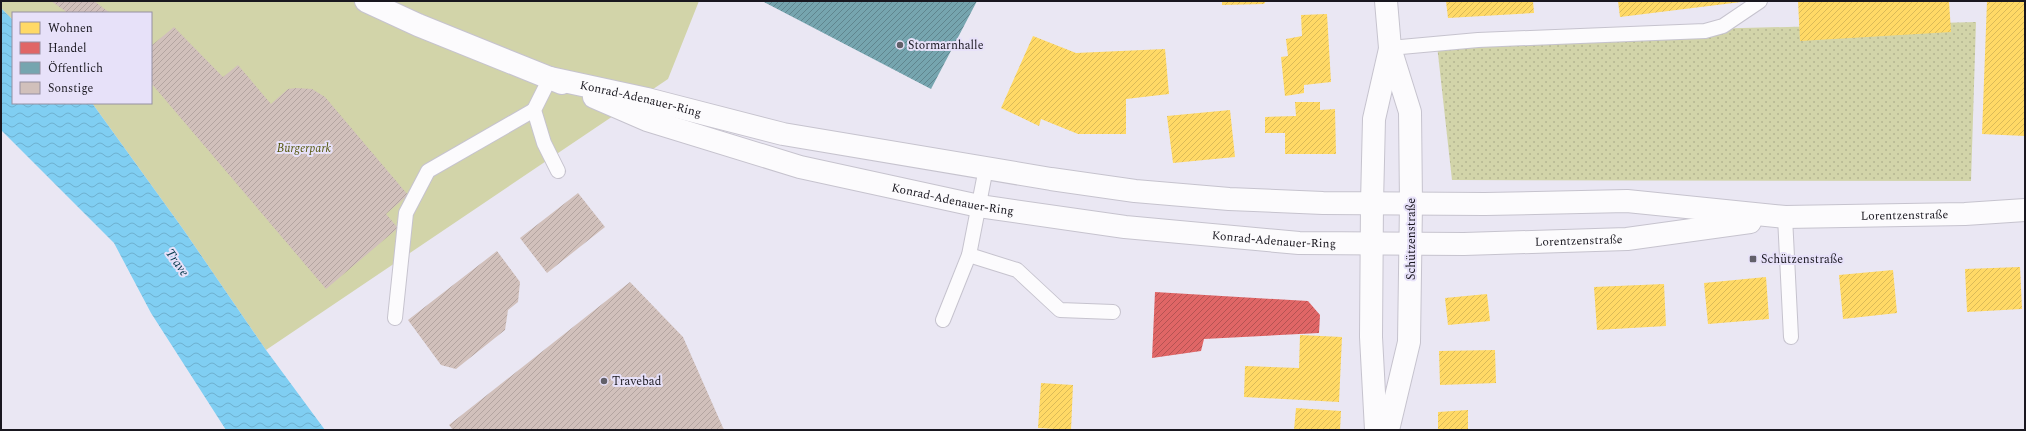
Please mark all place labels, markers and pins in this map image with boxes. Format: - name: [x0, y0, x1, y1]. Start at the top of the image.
- place label: Stormarnhalle: [908, 36, 984, 55]
- marker: Stormarnhalle: [895, 40, 905, 50]
- place label: Schützenstraße: [1761, 250, 1843, 269]
- marker: Schützenstraße: [1748, 254, 1758, 264]
- place label: Travebad: [612, 372, 662, 391]
- marker: Travebad: [599, 376, 609, 386]

